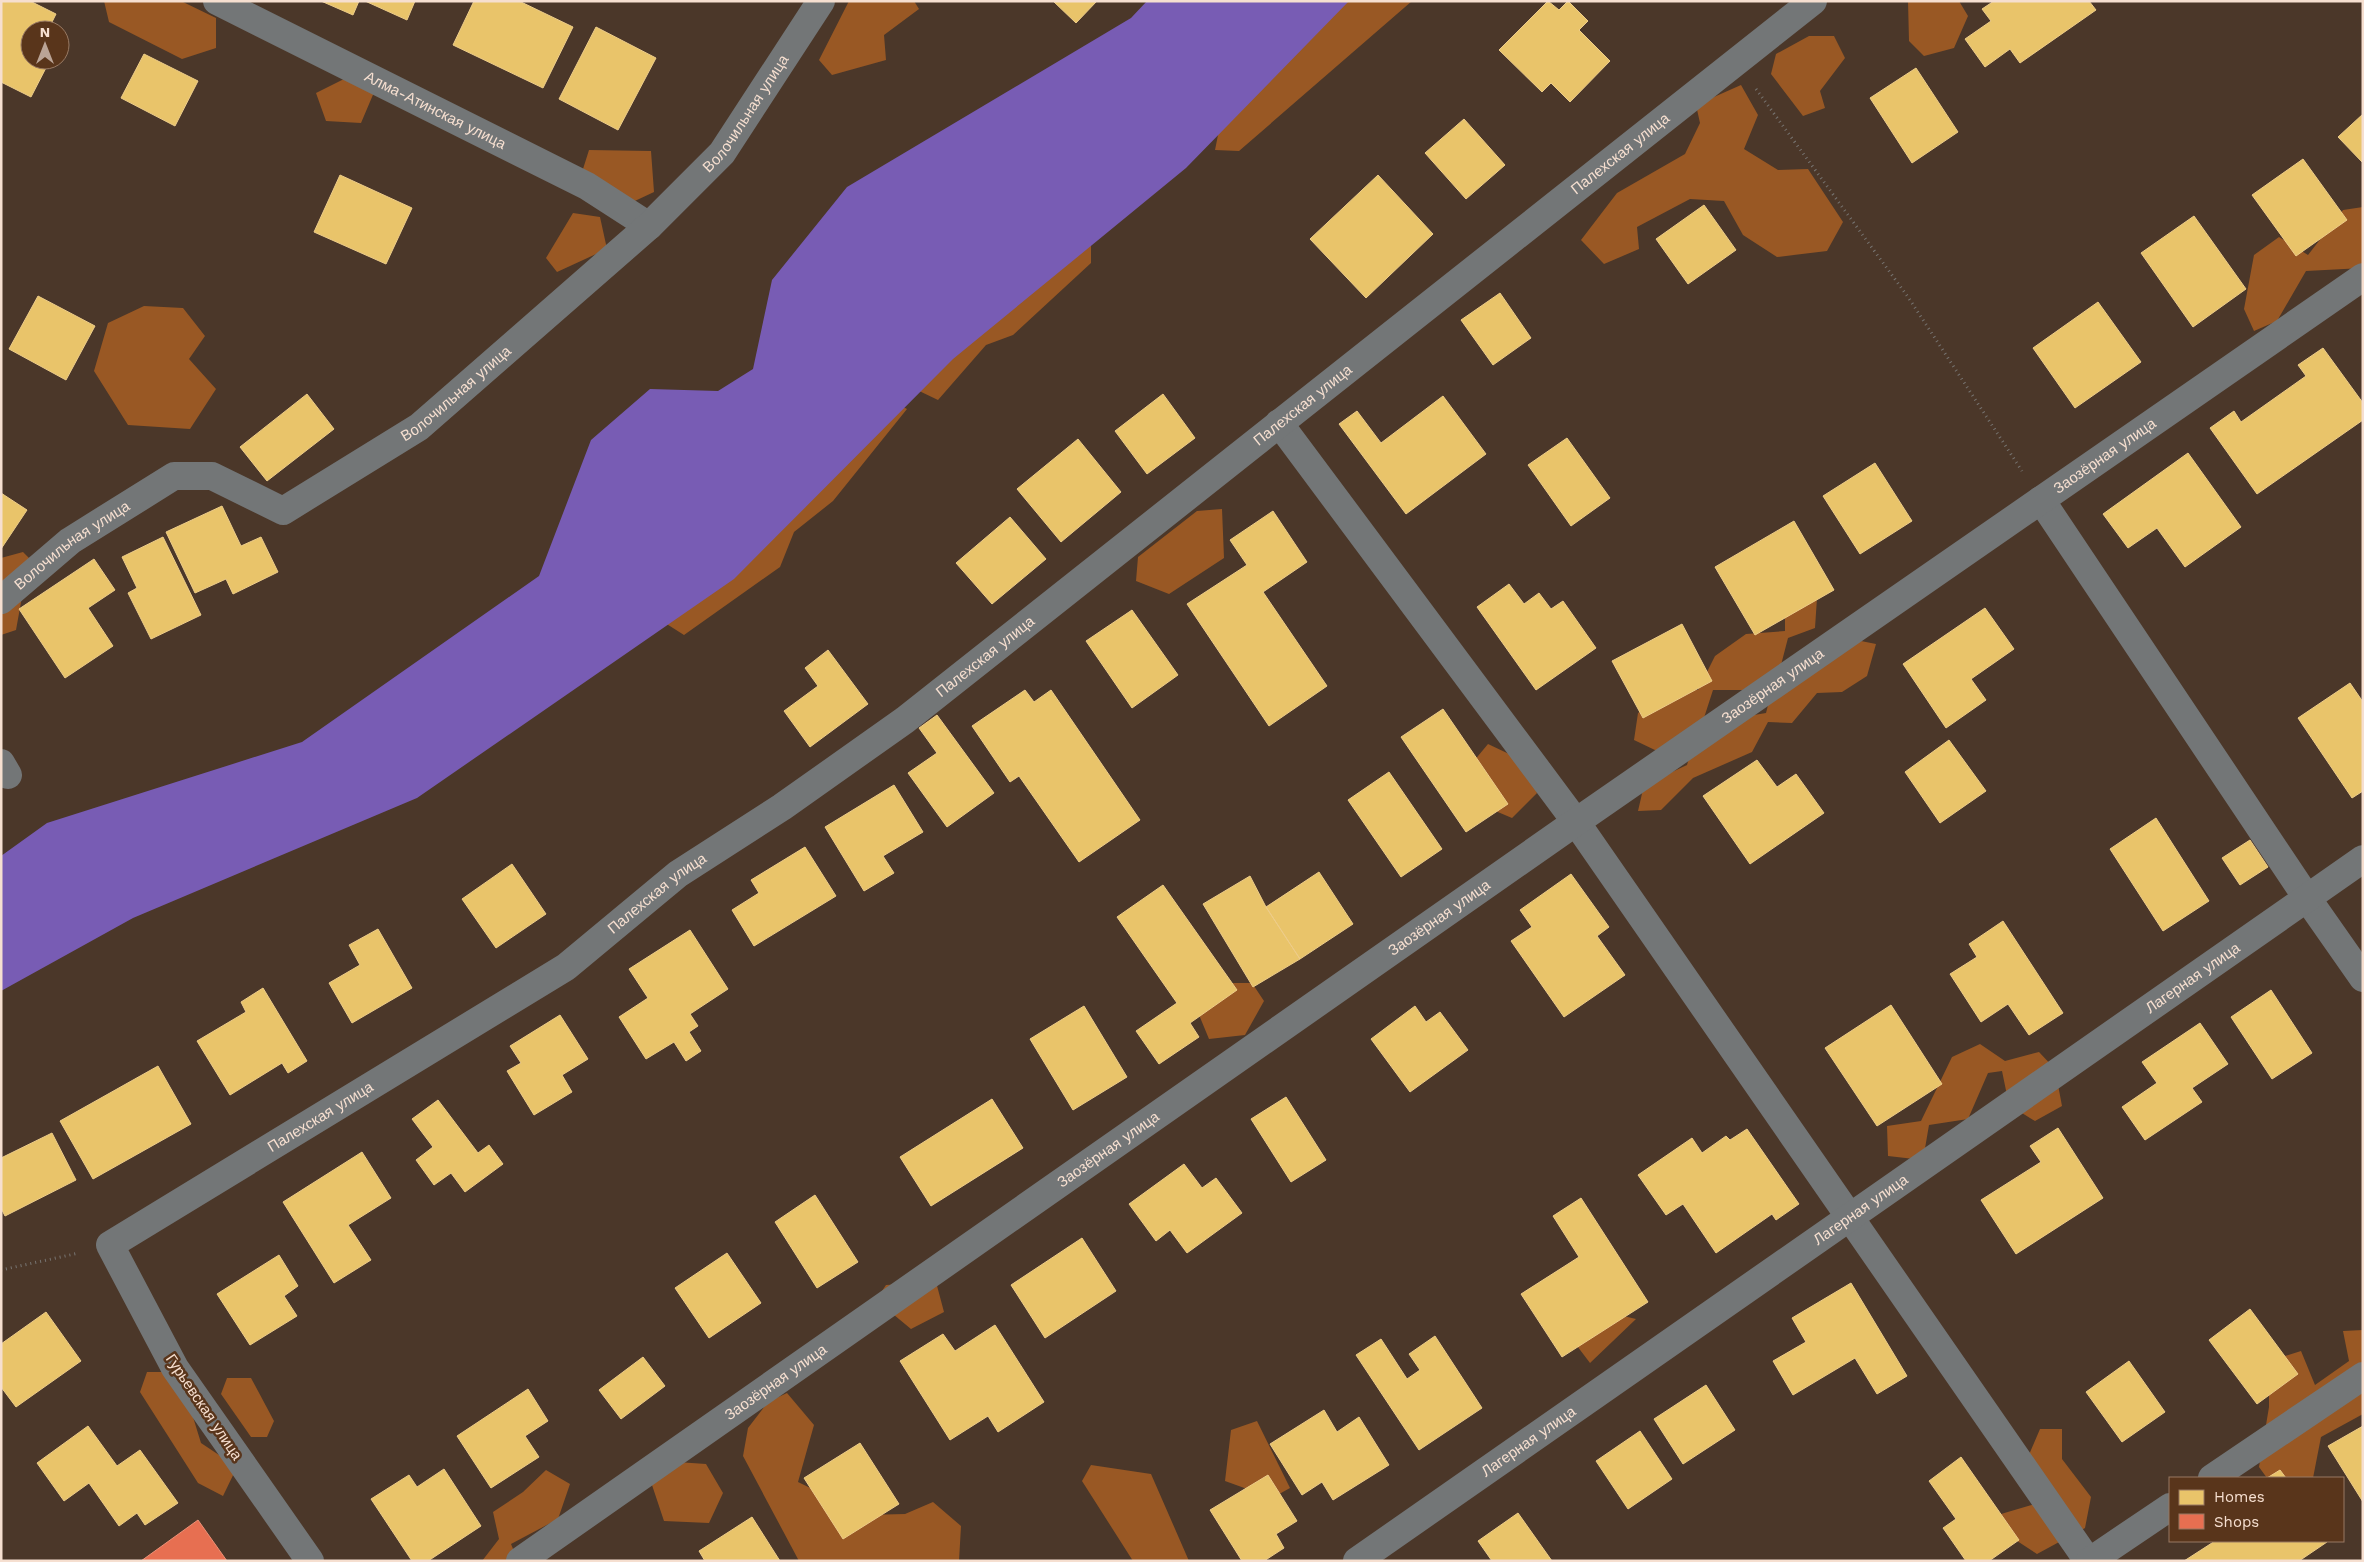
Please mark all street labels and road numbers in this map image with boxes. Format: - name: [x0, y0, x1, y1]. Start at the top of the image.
- street label: Волочильная улица: [699, 51, 793, 176]
- street label: Алма-Атинская улица: [362, 67, 509, 153]
- street label: Палехская улица: [1567, 109, 1674, 198]
- street label: Волочильная улица: [397, 341, 515, 445]
- street label: Палехская улица: [1250, 360, 1356, 450]
- street label: Заозёрная улица: [2050, 414, 2160, 498]
- street label: Волочильная улица: [11, 497, 134, 593]
- street label: Палехская улица: [932, 612, 1039, 701]
- street label: Заозёрная улица: [1718, 644, 1828, 728]
- street label: Палехская улица: [604, 849, 710, 937]
- street label: Заозёрная улица: [1385, 875, 1494, 960]
- street label: Лагерная улица: [2142, 938, 2244, 1017]
- street label: Палехская улица: [264, 1077, 377, 1156]
- street label: Заозёрная улица: [1054, 1107, 1163, 1191]
- street label: Лагерная улица: [1810, 1170, 1912, 1249]
- street label: Заозёрная улица: [721, 1340, 831, 1424]
- street label: Гурьевская улица: [162, 1351, 246, 1464]
- street label: Лагерная улица: [1478, 1402, 1580, 1481]

